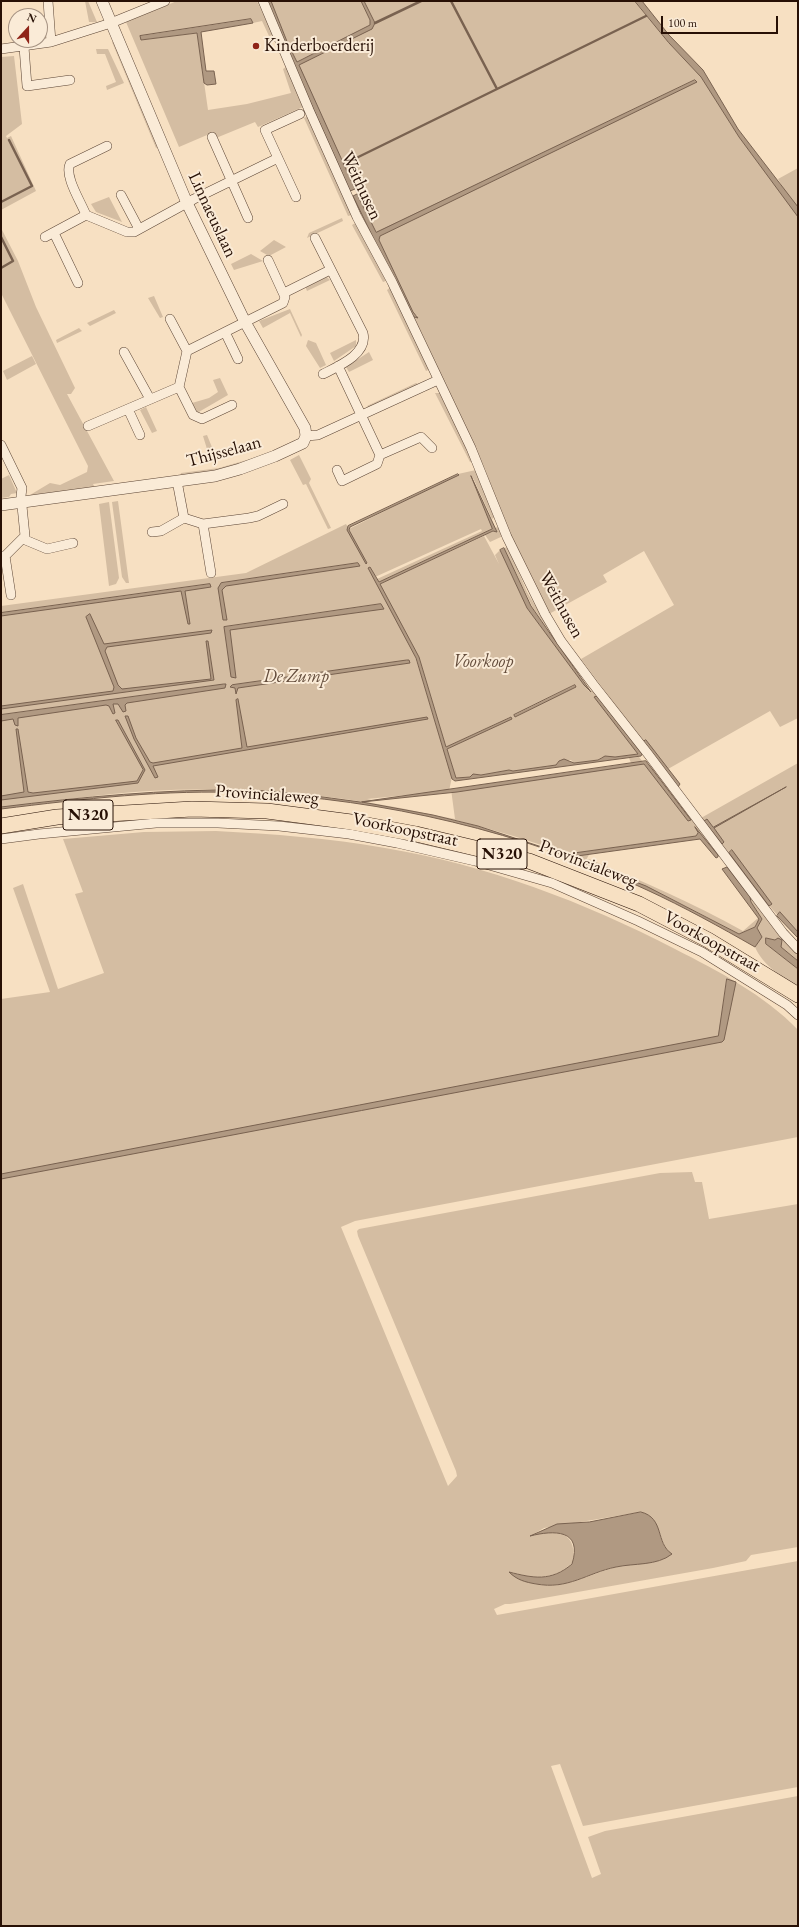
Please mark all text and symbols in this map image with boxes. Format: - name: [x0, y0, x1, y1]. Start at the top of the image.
- north arrow: [8, 8, 48, 48]
- scale bar: [663, 8, 780, 34]
- text: N: [25, 10, 39, 26]
- text: 100 m: [668, 15, 697, 31]
- place label: Kinderboerderij: [264, 35, 374, 57]
- marker: Kinderboerderij: [251, 41, 261, 51]
- street label: Weithusen: [336, 148, 386, 224]
- street label: Linnaeuslaan: [183, 169, 241, 261]
- street label: Thijsselaan: [184, 432, 264, 472]
- street label: Weithusen: [534, 568, 588, 642]
- park label: Voorkoop: [453, 651, 513, 673]
- park label: De Zump: [263, 666, 329, 688]
- street label: Provincialeweg: [215, 781, 319, 809]
- road number: N320: [63, 800, 113, 830]
- street label: Voorkoopstraat: [350, 808, 460, 852]
- street label: Provincialeweg: [536, 835, 640, 893]
- road number: N320: [477, 839, 527, 869]
- street label: Voorkoopstraat: [660, 907, 764, 977]

